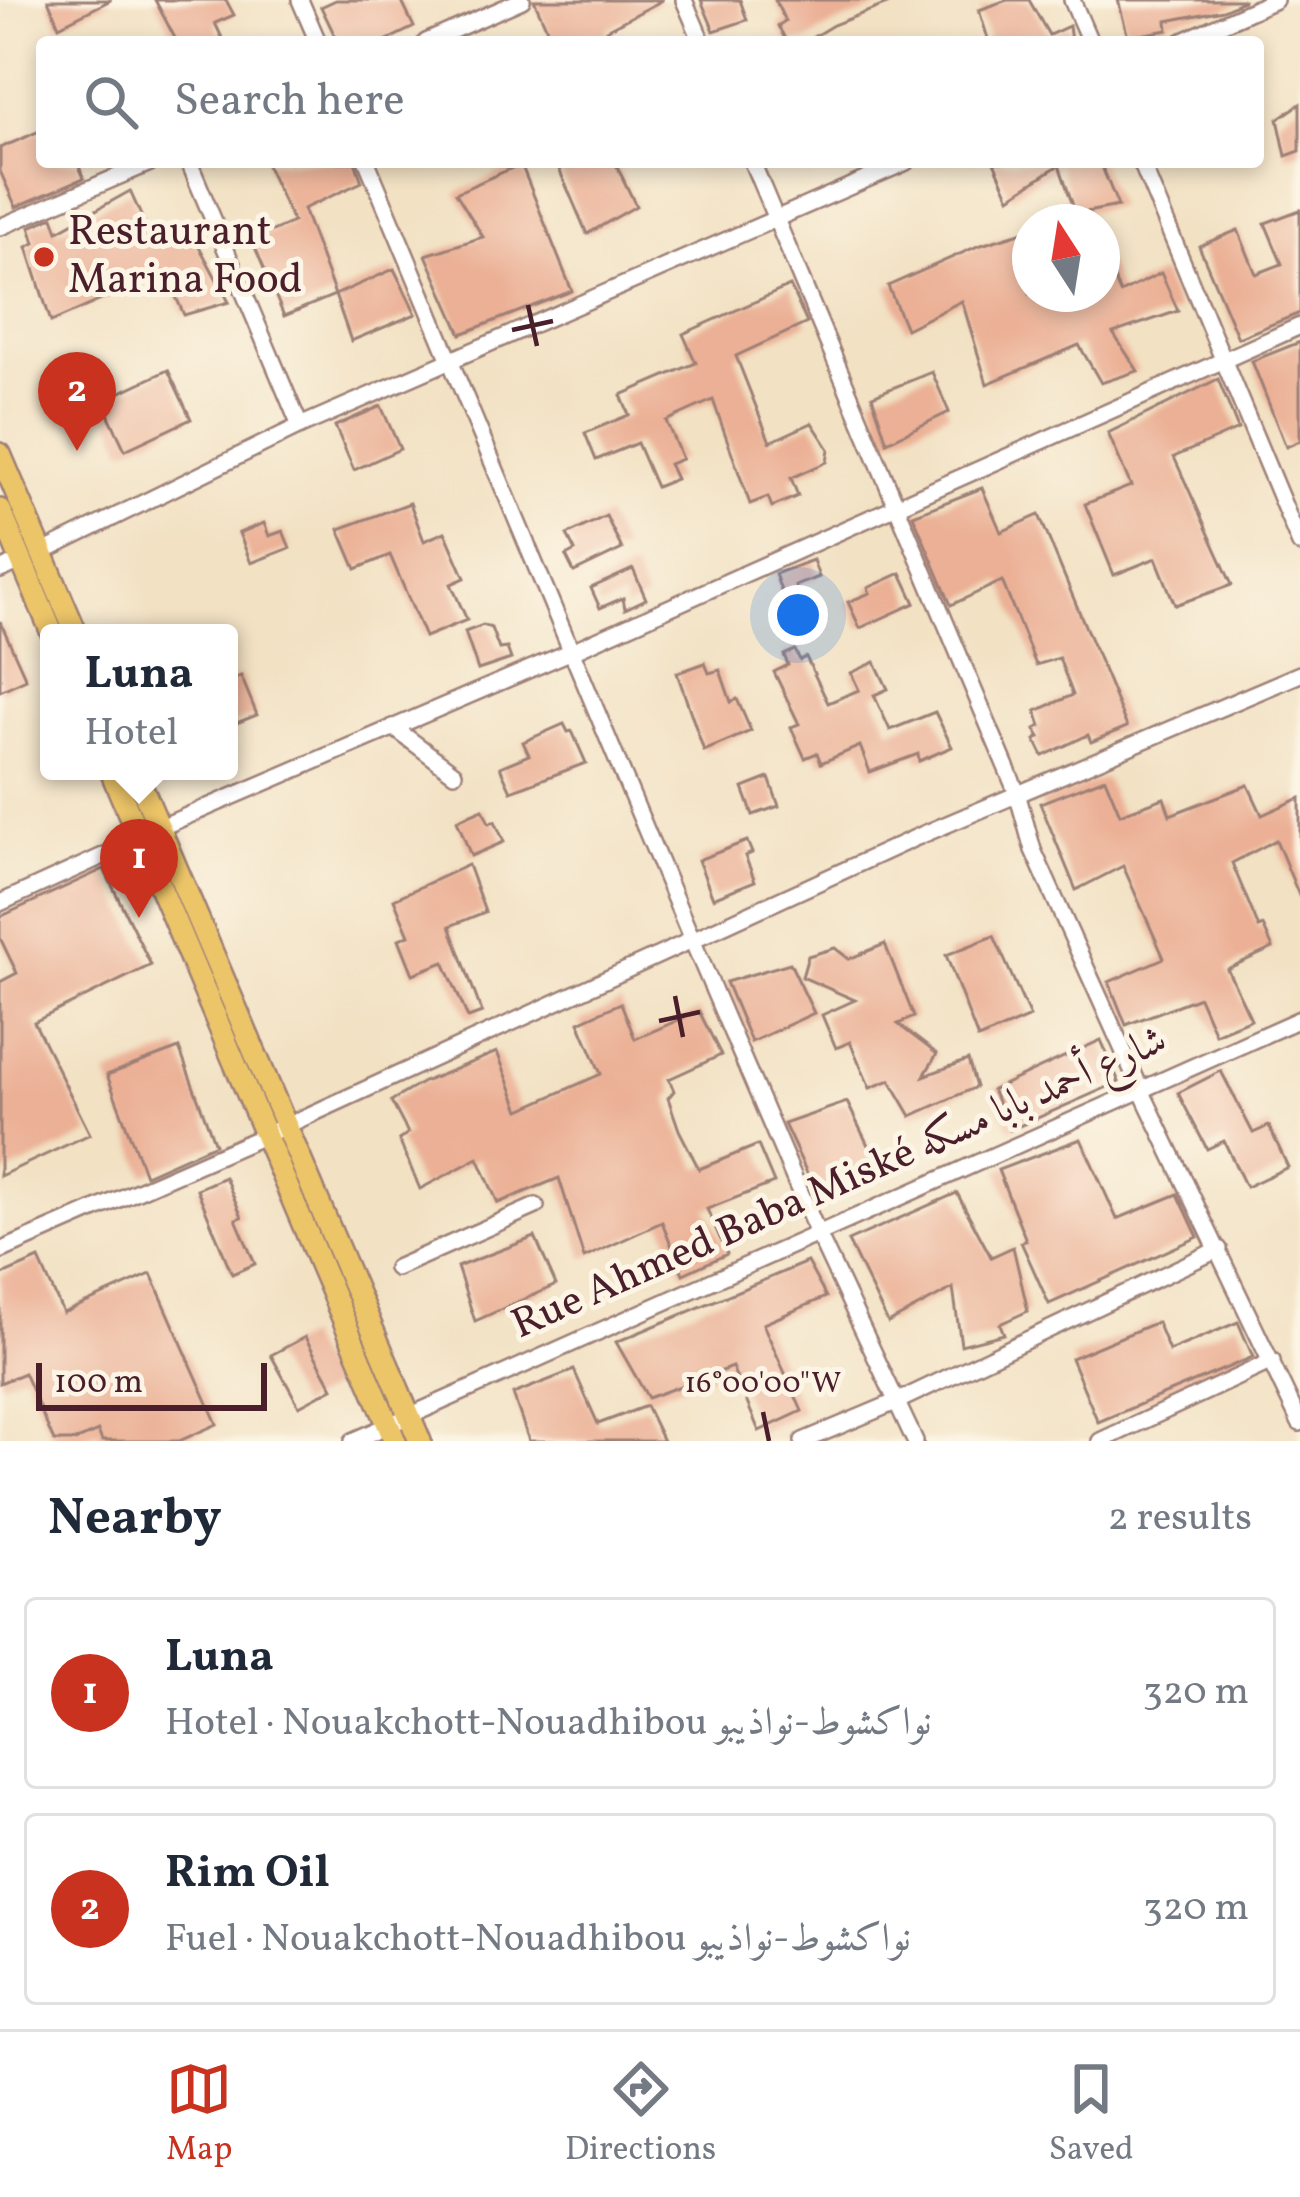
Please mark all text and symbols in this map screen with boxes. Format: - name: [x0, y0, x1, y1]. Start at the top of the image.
- search box: [36, 36, 1264, 168]
- icon: search: [78, 69, 144, 135]
- text: Search here: [174, 71, 405, 134]
- place label: Restaurant Marina Food: [68, 204, 303, 311]
- north arrow: [1012, 204, 1120, 312]
- marker: Restaurant Marina Food: [31, 244, 57, 270]
- pin: 2: [38, 352, 116, 451]
- your location: [768, 585, 828, 645]
- popup: [40, 624, 238, 780]
- text: Luna: [85, 644, 193, 707]
- text: Hotel: [85, 707, 178, 761]
- pin: 1: [100, 819, 178, 918]
- street label: Rue Ahmed Baba Miské شارع أحمد بابا مسكه: [502, 1010, 1178, 1357]
- scale bar: [36, 1357, 267, 1410]
- text: 100 m: [54, 1361, 143, 1407]
- text: 16°00'00"W: [685, 1363, 841, 1405]
- text: Nearby: [48, 1484, 222, 1555]
- text: 2 results: [1108, 1492, 1252, 1546]
- text: Luna: [165, 1627, 274, 1690]
- text: 1: [82, 1666, 98, 1720]
- text: 320 m: [1143, 1666, 1249, 1720]
- text: Hotel · Nouakchott-Nouadhibou نواكشوط-نواذيبو: [165, 1697, 932, 1751]
- text: Rim Oil: [165, 1843, 330, 1906]
- text: 2: [80, 1882, 100, 1936]
- text: 320 m: [1143, 1882, 1249, 1936]
- text: Fuel · Nouakchott-Nouadhibou نواكشوط-نواذيبو: [165, 1913, 911, 1967]
- tab: Map: [166, 2056, 232, 2174]
- tab: Directions: [565, 2056, 716, 2174]
- tab: Saved: [1049, 2056, 1134, 2174]

